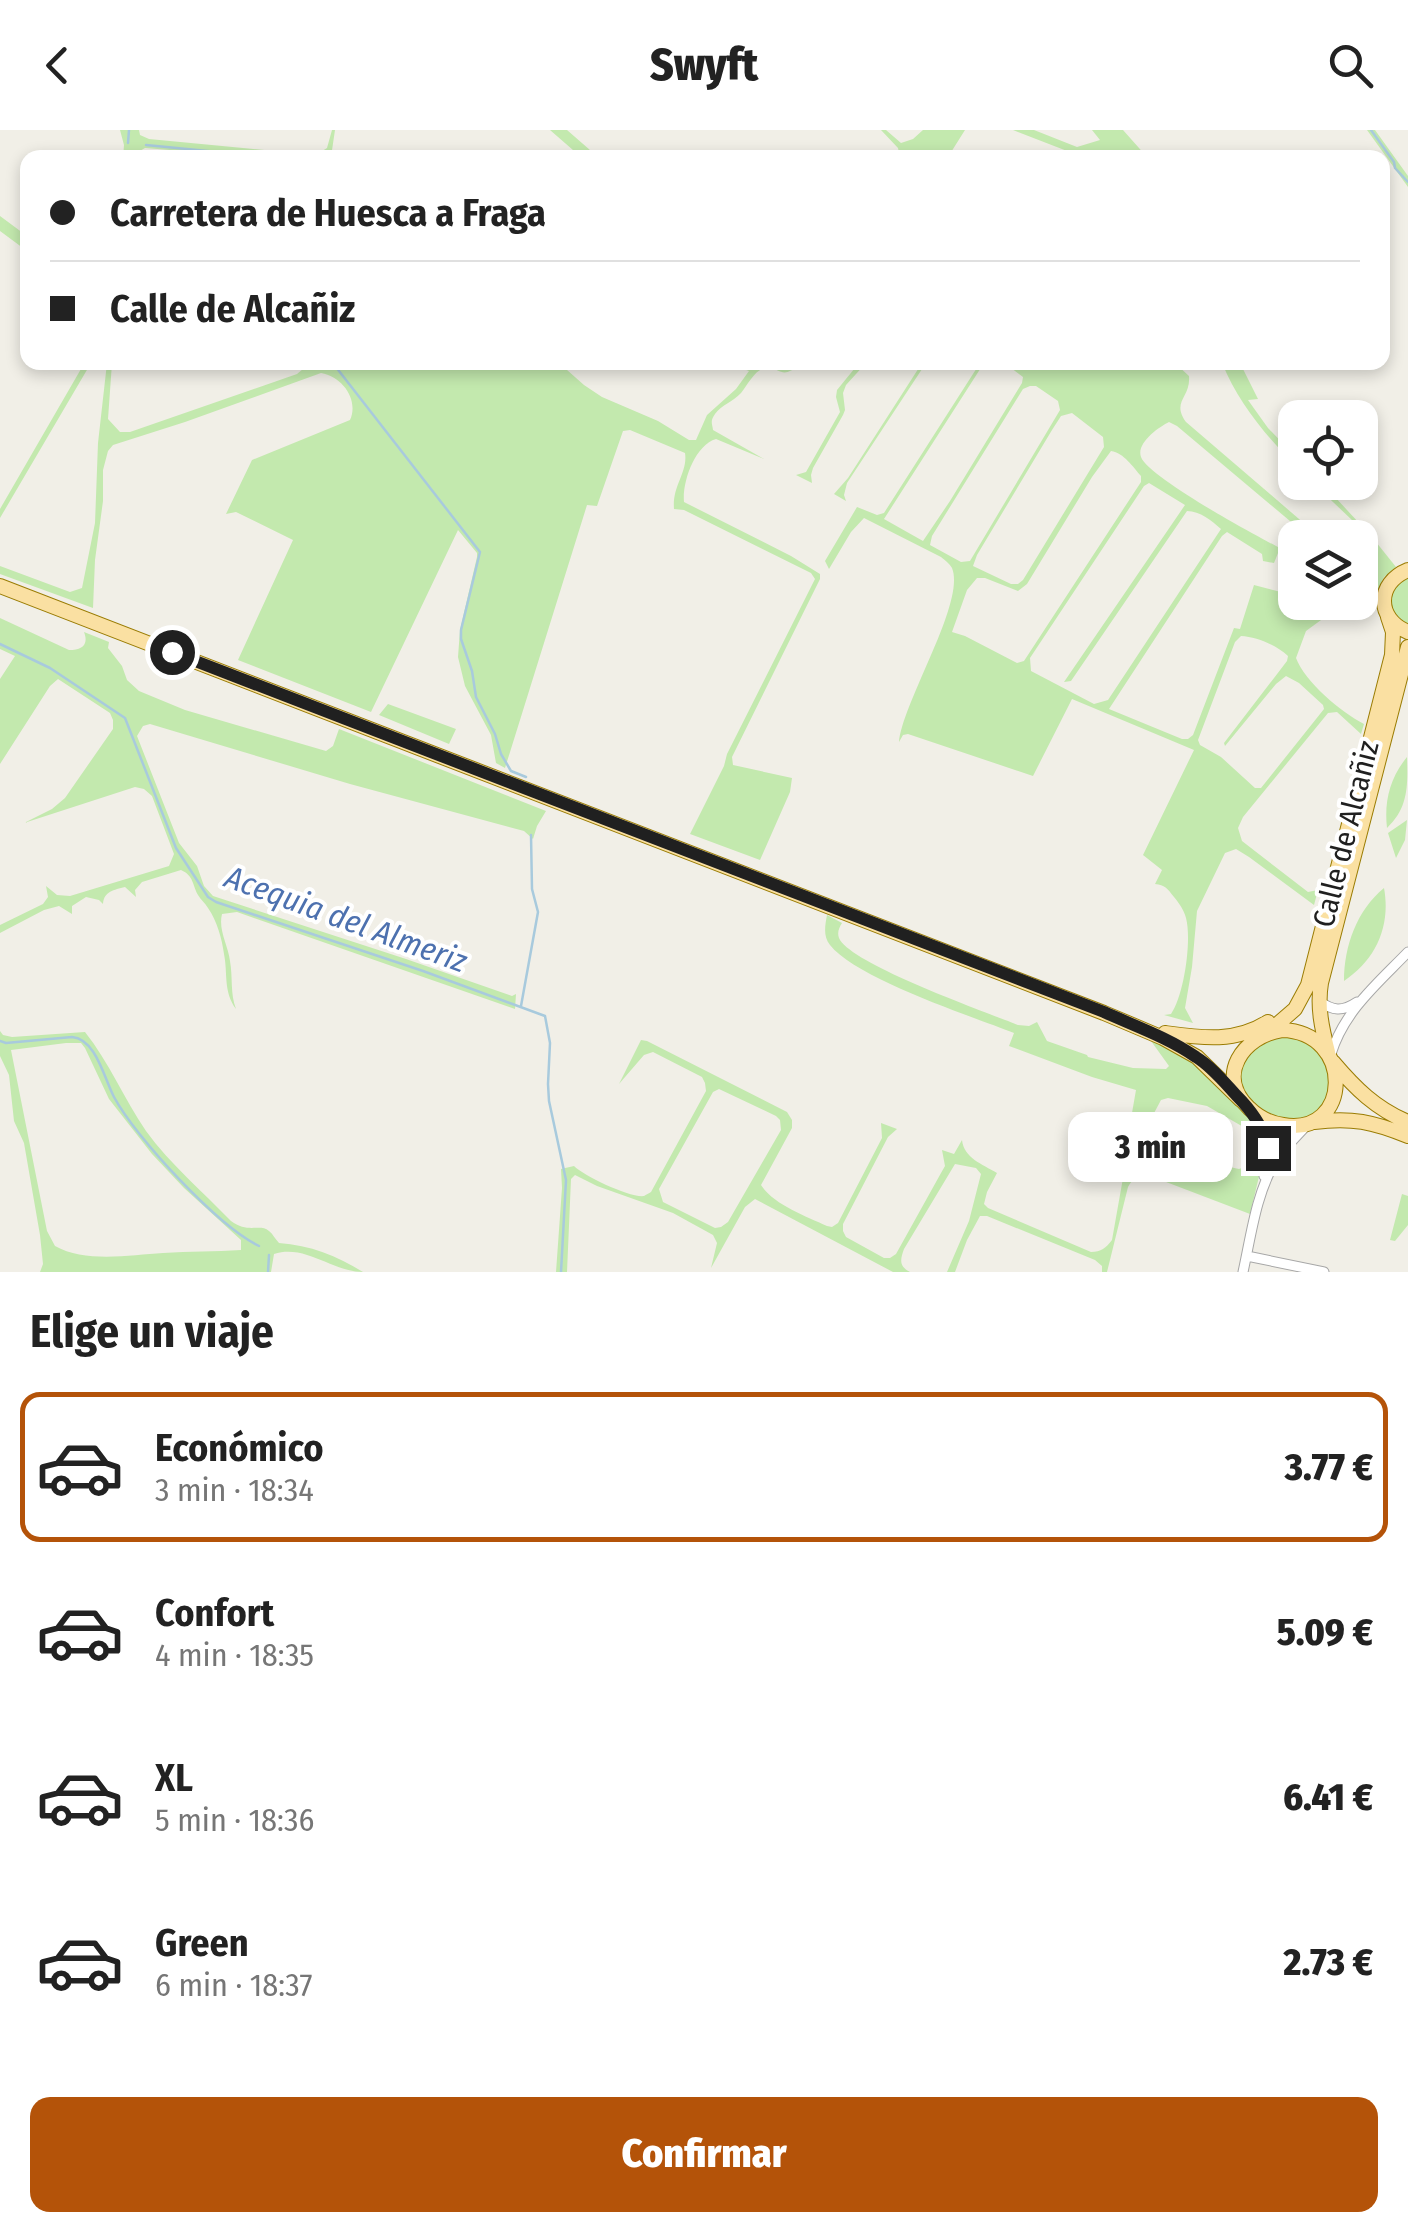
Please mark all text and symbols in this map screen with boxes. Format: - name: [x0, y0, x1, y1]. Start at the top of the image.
- icon: back: [30, 38, 85, 93]
- text: Swyft: [650, 38, 758, 92]
- icon: search: [1323, 38, 1378, 93]
- text: Carretera de Huesca a Fraga: [110, 190, 546, 236]
- text: Calle de Alcañiz: [110, 286, 355, 332]
- map controls: [1278, 400, 1378, 620]
- button: locate: [1278, 400, 1378, 500]
- button: layers: [1278, 520, 1378, 620]
- route start: [150, 630, 195, 675]
- street label: Calle de Alcañiz: [1305, 737, 1387, 931]
- water label: Acequia del Almeriz: [219, 857, 472, 980]
- callout: 3 min: [1068, 1113, 1233, 1183]
- route end: [1246, 1126, 1291, 1171]
- text: 3 min: [1115, 1128, 1186, 1166]
- text: Elige un viaje: [30, 1305, 274, 1359]
- icon: car: [35, 1422, 125, 1512]
- text: Económico: [155, 1425, 324, 1471]
- text: 3.77 €: [1285, 1444, 1373, 1490]
- text: 3 min · 18:34: [155, 1471, 314, 1509]
- icon: car: [35, 1587, 125, 1677]
- text: Confort: [155, 1590, 274, 1636]
- text: 5.09 €: [1277, 1609, 1373, 1655]
- text: 4 min · 18:35: [155, 1636, 314, 1674]
- icon: car: [35, 1752, 125, 1842]
- text: XL: [155, 1755, 193, 1801]
- text: 6.41 €: [1283, 1774, 1373, 1820]
- text: 5 min · 18:36: [155, 1801, 314, 1839]
- icon: car: [35, 1917, 125, 2007]
- text: Green: [155, 1920, 249, 1966]
- text: 2.73 €: [1284, 1939, 1373, 1985]
- text: 6 min · 18:37: [155, 1966, 313, 2004]
- button: Confirmar: [30, 2097, 1378, 2212]

